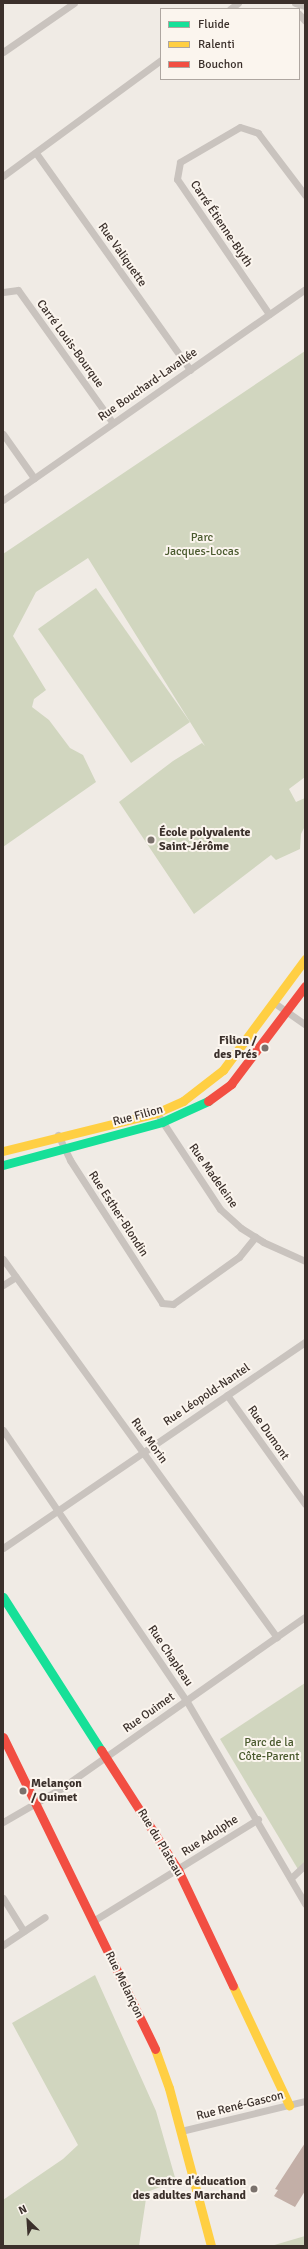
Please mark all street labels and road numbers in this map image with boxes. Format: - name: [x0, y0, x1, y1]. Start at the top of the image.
- street label: Carré Étienne-Blyth: [187, 178, 255, 270]
- street label: Rue Valiquette: [95, 220, 149, 290]
- street label: Carré Louis-Bourque: [33, 297, 107, 391]
- street label: Rue Bouchard-Lavallée: [96, 345, 200, 425]
- street label: Rue Filion: [111, 1102, 165, 1130]
- street label: Rue Madeleine: [185, 1141, 241, 1211]
- street label: Rue Esther-Blondin: [85, 1169, 151, 1259]
- street label: Rue Léopold-Nantel: [161, 1361, 253, 1429]
- street label: Rue Dumont: [244, 1403, 292, 1463]
- street label: Rue Morin: [128, 1416, 170, 1466]
- street label: Rue Chapleau: [144, 1623, 196, 1689]
- street label: Rue Ouimet: [120, 1690, 178, 1736]
- street label: Rue du Plateau: [134, 1806, 186, 1880]
- street label: Rue Adolphe: [179, 1812, 241, 1860]
- street label: Rue Melançon: [102, 1949, 146, 2021]
- street label: Rue René-Gascon: [195, 2088, 285, 2124]

